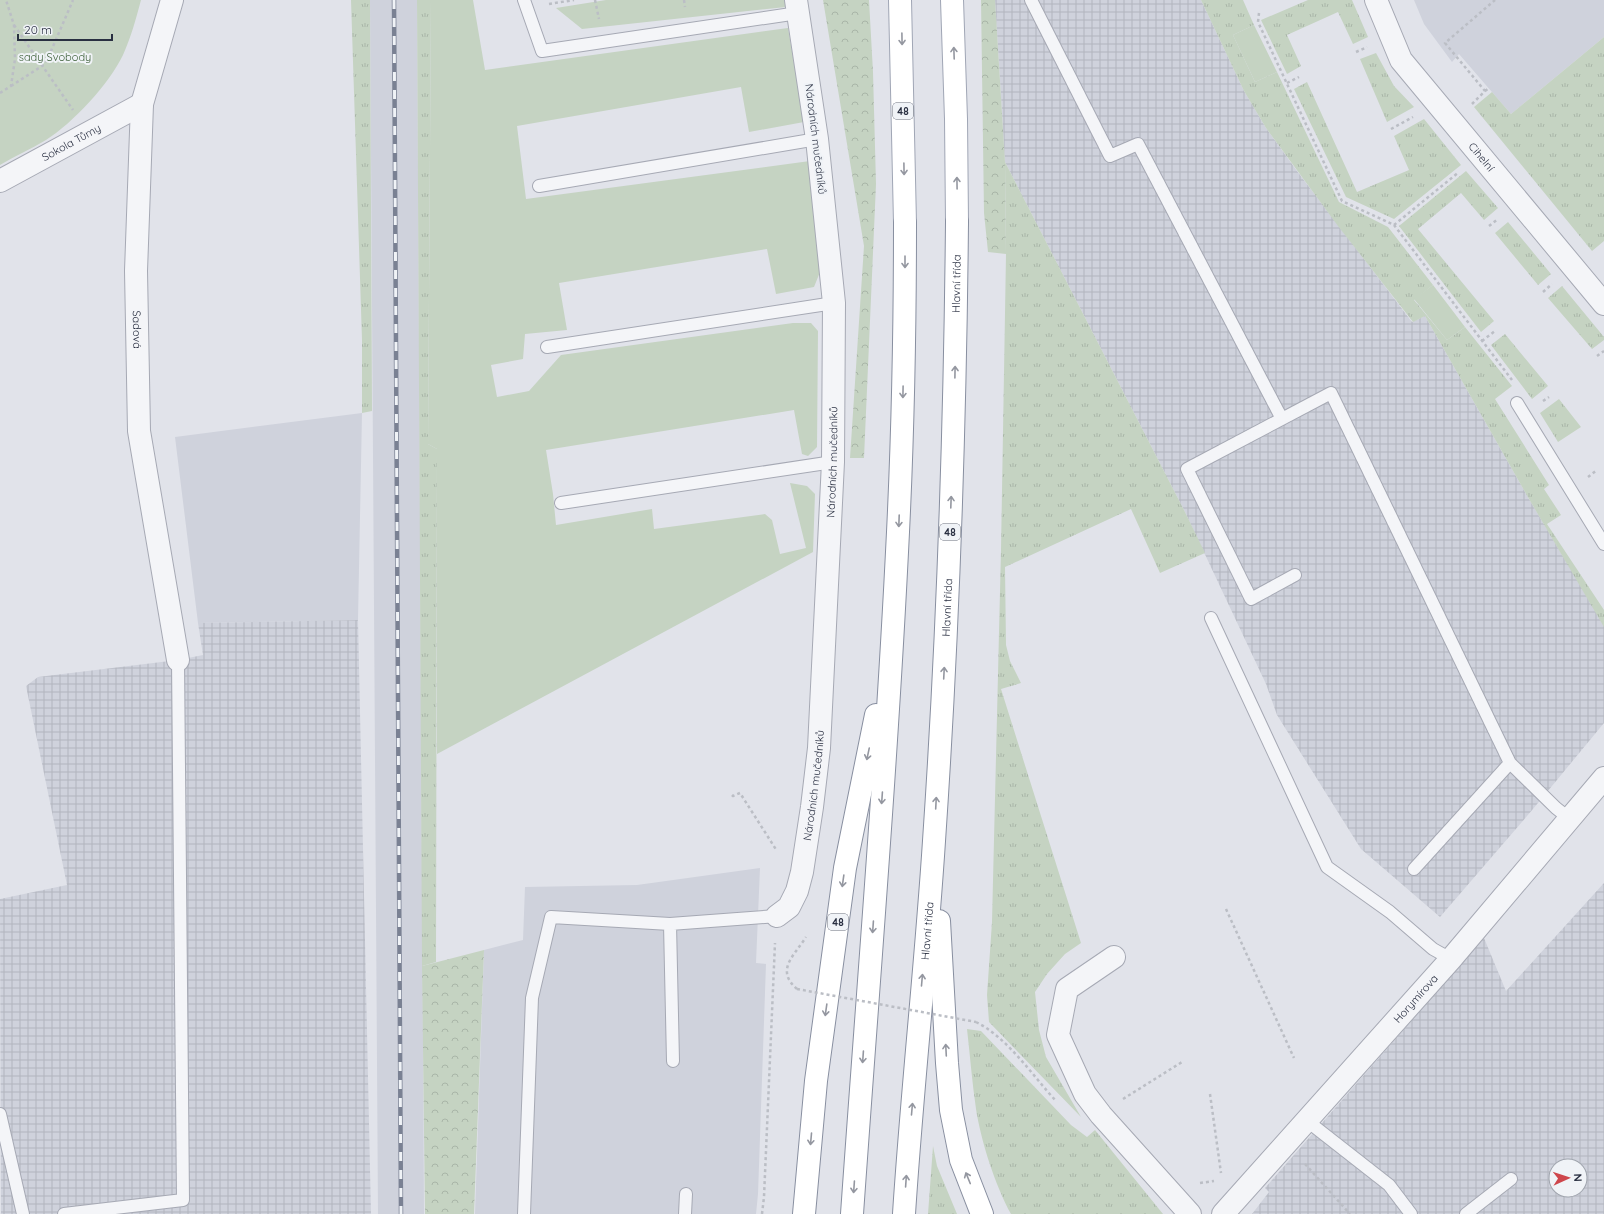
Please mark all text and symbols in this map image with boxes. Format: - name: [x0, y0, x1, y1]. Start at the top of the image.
- scale bar: [18, 16, 112, 42]
- text: 20 m: [24, 22, 52, 37]
- one-way arrow: [898, 32, 906, 45]
- one-way arrow: [950, 47, 958, 60]
- park label: sady Svobody: [19, 50, 91, 64]
- street label: Národních mučedníků: [802, 83, 830, 195]
- road number: 48: [893, 103, 913, 119]
- street label: Sokola Tůmy: [39, 121, 103, 164]
- street label: Cihelní: [1466, 140, 1498, 175]
- one-way arrow: [900, 162, 908, 175]
- one-way arrow: [953, 177, 961, 190]
- one-way arrow: [901, 255, 909, 268]
- street label: Hlavní třída: [949, 255, 964, 313]
- street label: Sadová: [130, 310, 144, 349]
- one-way arrow: [951, 366, 959, 379]
- one-way arrow: [899, 385, 907, 398]
- street label: Národních mučedníků: [823, 406, 840, 518]
- one-way arrow: [947, 496, 955, 509]
- one-way arrow: [895, 514, 903, 527]
- road number: 48: [940, 524, 960, 540]
- street label: Hlavní třída: [939, 578, 955, 637]
- one-way arrow: [940, 667, 948, 680]
- street label: Národních mučedníků: [800, 730, 827, 842]
- one-way arrow: [864, 747, 872, 760]
- one-way arrow: [878, 791, 885, 804]
- one-way arrow: [933, 797, 940, 810]
- one-way arrow: [839, 874, 847, 887]
- street label: Hlavní třída: [918, 901, 937, 961]
- road number: 48: [828, 914, 848, 930]
- one-way arrow: [869, 920, 876, 933]
- street label: Horymírova: [1390, 971, 1441, 1026]
- one-way arrow: [919, 974, 926, 987]
- one-way arrow: [822, 1003, 830, 1016]
- one-way arrow: [942, 1044, 950, 1057]
- one-way arrow: [860, 1050, 867, 1063]
- one-way arrow: [908, 1103, 915, 1116]
- one-way arrow: [807, 1132, 814, 1145]
- north arrow: [1548, 1158, 1588, 1198]
- one-way arrow: [963, 1172, 971, 1184]
- text: N: [1571, 1173, 1585, 1182]
- one-way arrow: [902, 1175, 909, 1188]
- one-way arrow: [850, 1180, 857, 1193]

